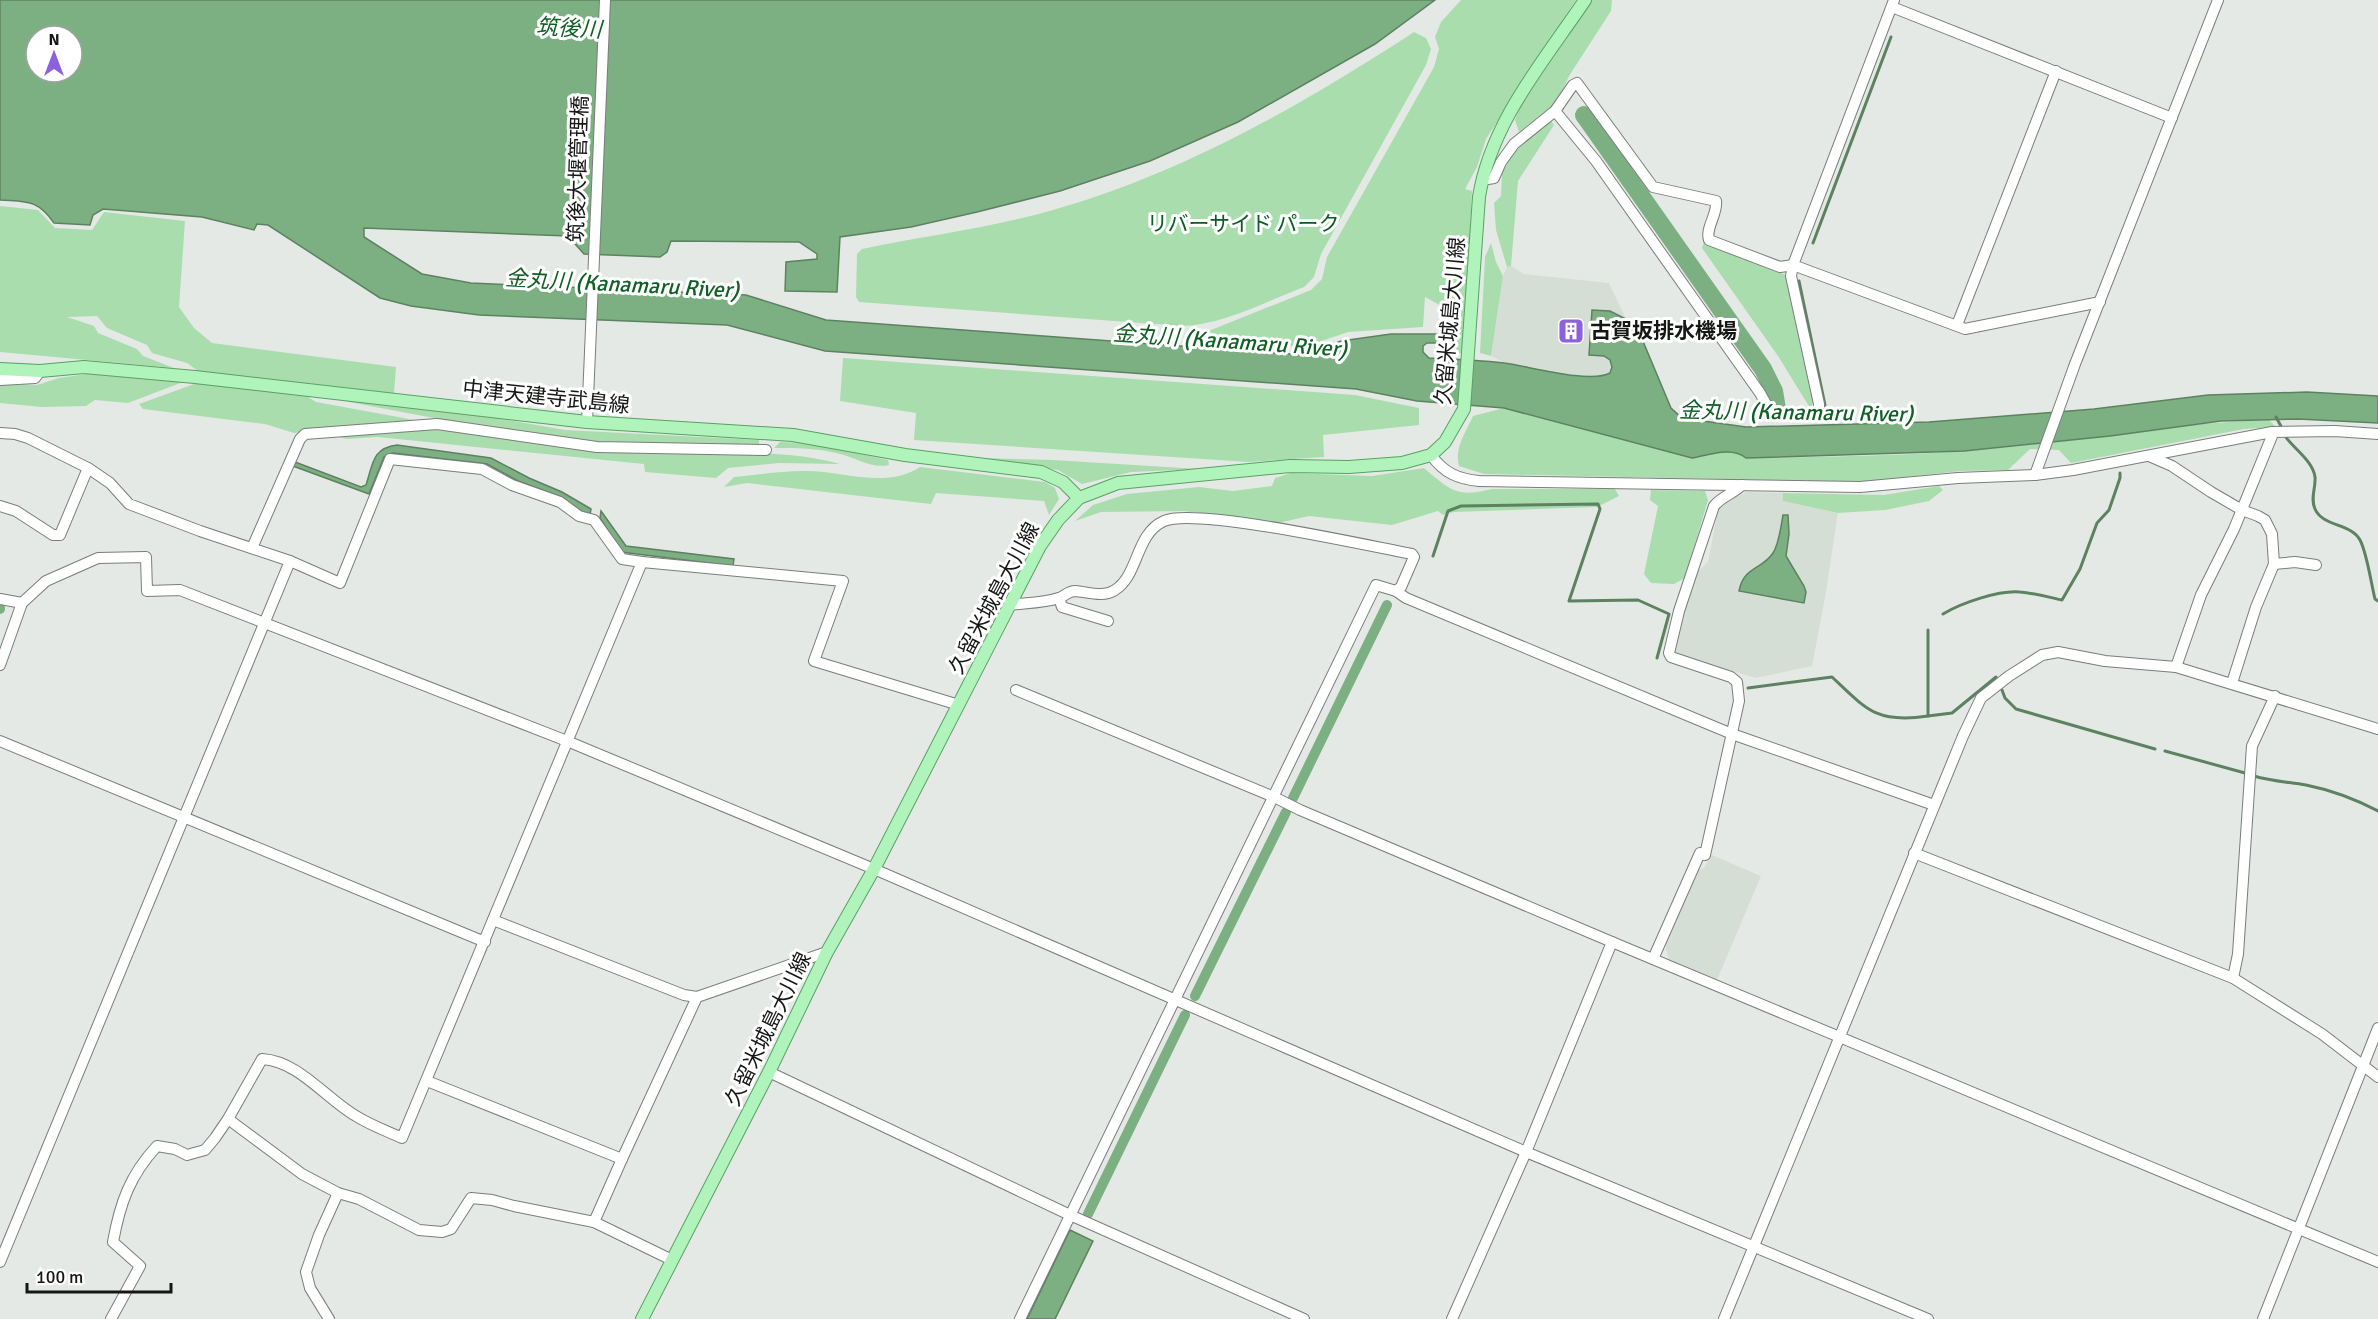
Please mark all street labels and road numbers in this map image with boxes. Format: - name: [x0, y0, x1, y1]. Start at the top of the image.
- street label: 筑後大堰管理橋: [562, 95, 594, 243]
- street label: 久留米城島大川線: [1430, 236, 1470, 406]
- street label: 中津天建寺武島線: [461, 375, 631, 419]
- street label: 久留米城島大川線: [943, 518, 1045, 678]
- street label: 久留米城島大川線: [719, 948, 817, 1110]

